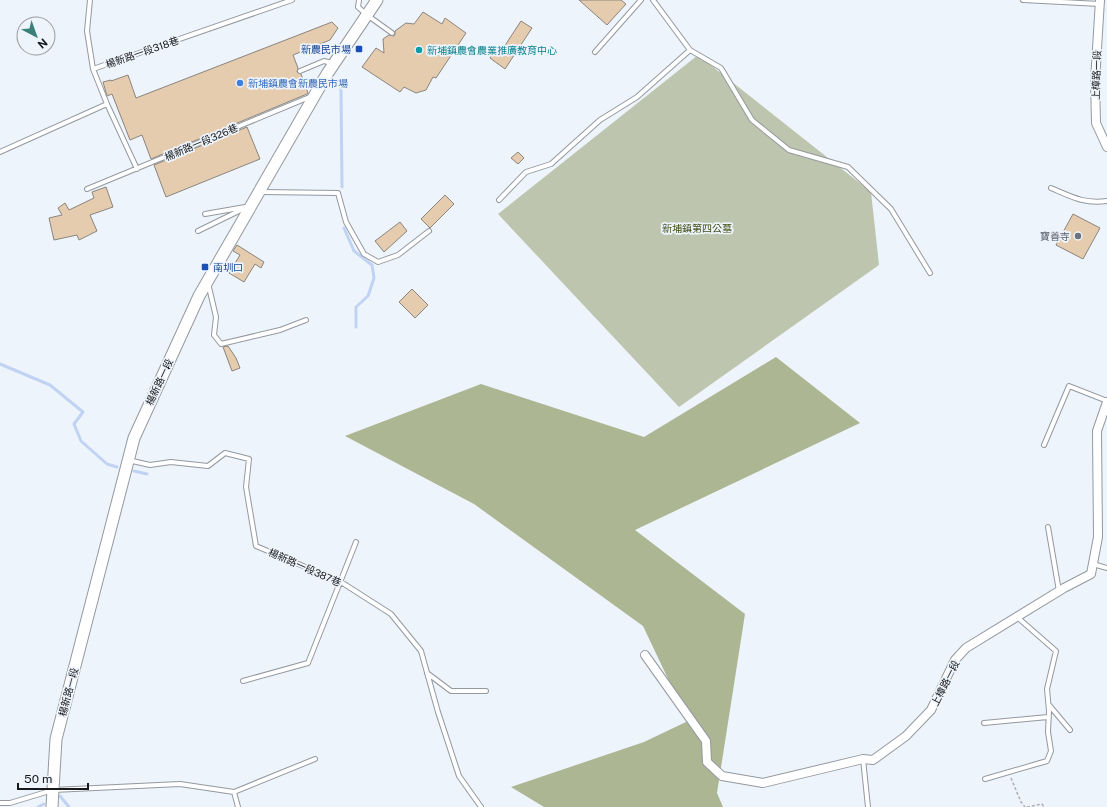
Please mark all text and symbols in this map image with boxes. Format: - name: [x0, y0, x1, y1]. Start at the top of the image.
- north arrow: [16, 16, 56, 56]
- street label: 楊新路一段318巷: [104, 34, 180, 70]
- text: N: [35, 36, 50, 51]
- place label: 新農民市場: [301, 43, 351, 55]
- marker: 新農民市場: [354, 44, 364, 54]
- place label: 新埔鎮農會農業推廣教育中心: [427, 44, 557, 56]
- marker: 新埔鎮農會農業推廣教育中心: [414, 45, 424, 55]
- street label: 上樟路一段: [1089, 50, 1103, 100]
- place label: 新埔鎮農會新農民市場: [248, 77, 348, 89]
- marker: 新埔鎮農會新農民市場: [235, 78, 245, 88]
- street label: 楊新路一段326巷: [163, 121, 239, 163]
- park label: 新埔鎮第四公墓: [662, 222, 732, 234]
- place label: 寶善寺: [1040, 230, 1070, 242]
- marker: 寶善寺: [1073, 231, 1083, 241]
- place label: 南圳口: [213, 261, 243, 273]
- marker: 南圳口: [200, 262, 210, 272]
- street label: 楊新路一段: [143, 357, 175, 407]
- street label: 楊新路一段387巷: [267, 546, 343, 588]
- street label: 上樟路一段: [928, 658, 962, 708]
- street label: 楊新路一段: [56, 666, 80, 718]
- scale bar: [18, 765, 88, 791]
- text: 50 m: [24, 772, 52, 786]

